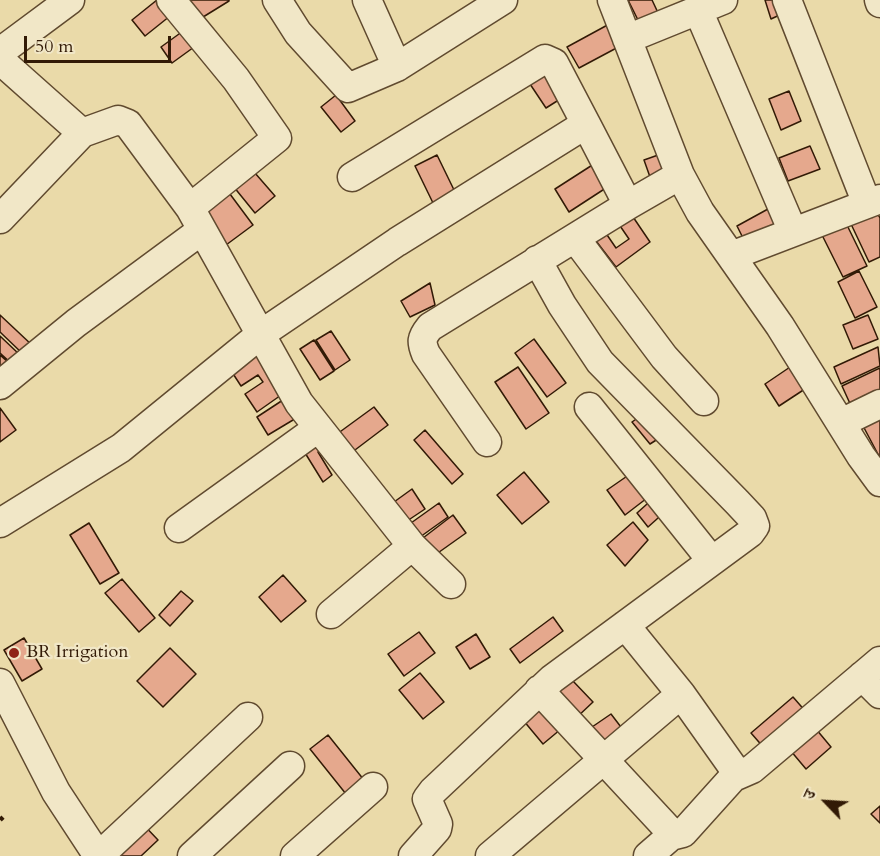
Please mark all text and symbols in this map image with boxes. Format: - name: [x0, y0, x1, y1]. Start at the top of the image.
- scale bar: [27, 24, 174, 62]
- text: 50 m: [35, 34, 74, 59]
- place label: BR Irrigation: [26, 642, 128, 664]
- marker: BR Irrigation: [7, 646, 21, 660]
- north arrow: [796, 772, 856, 832]
- text: उ: [798, 786, 821, 803]

